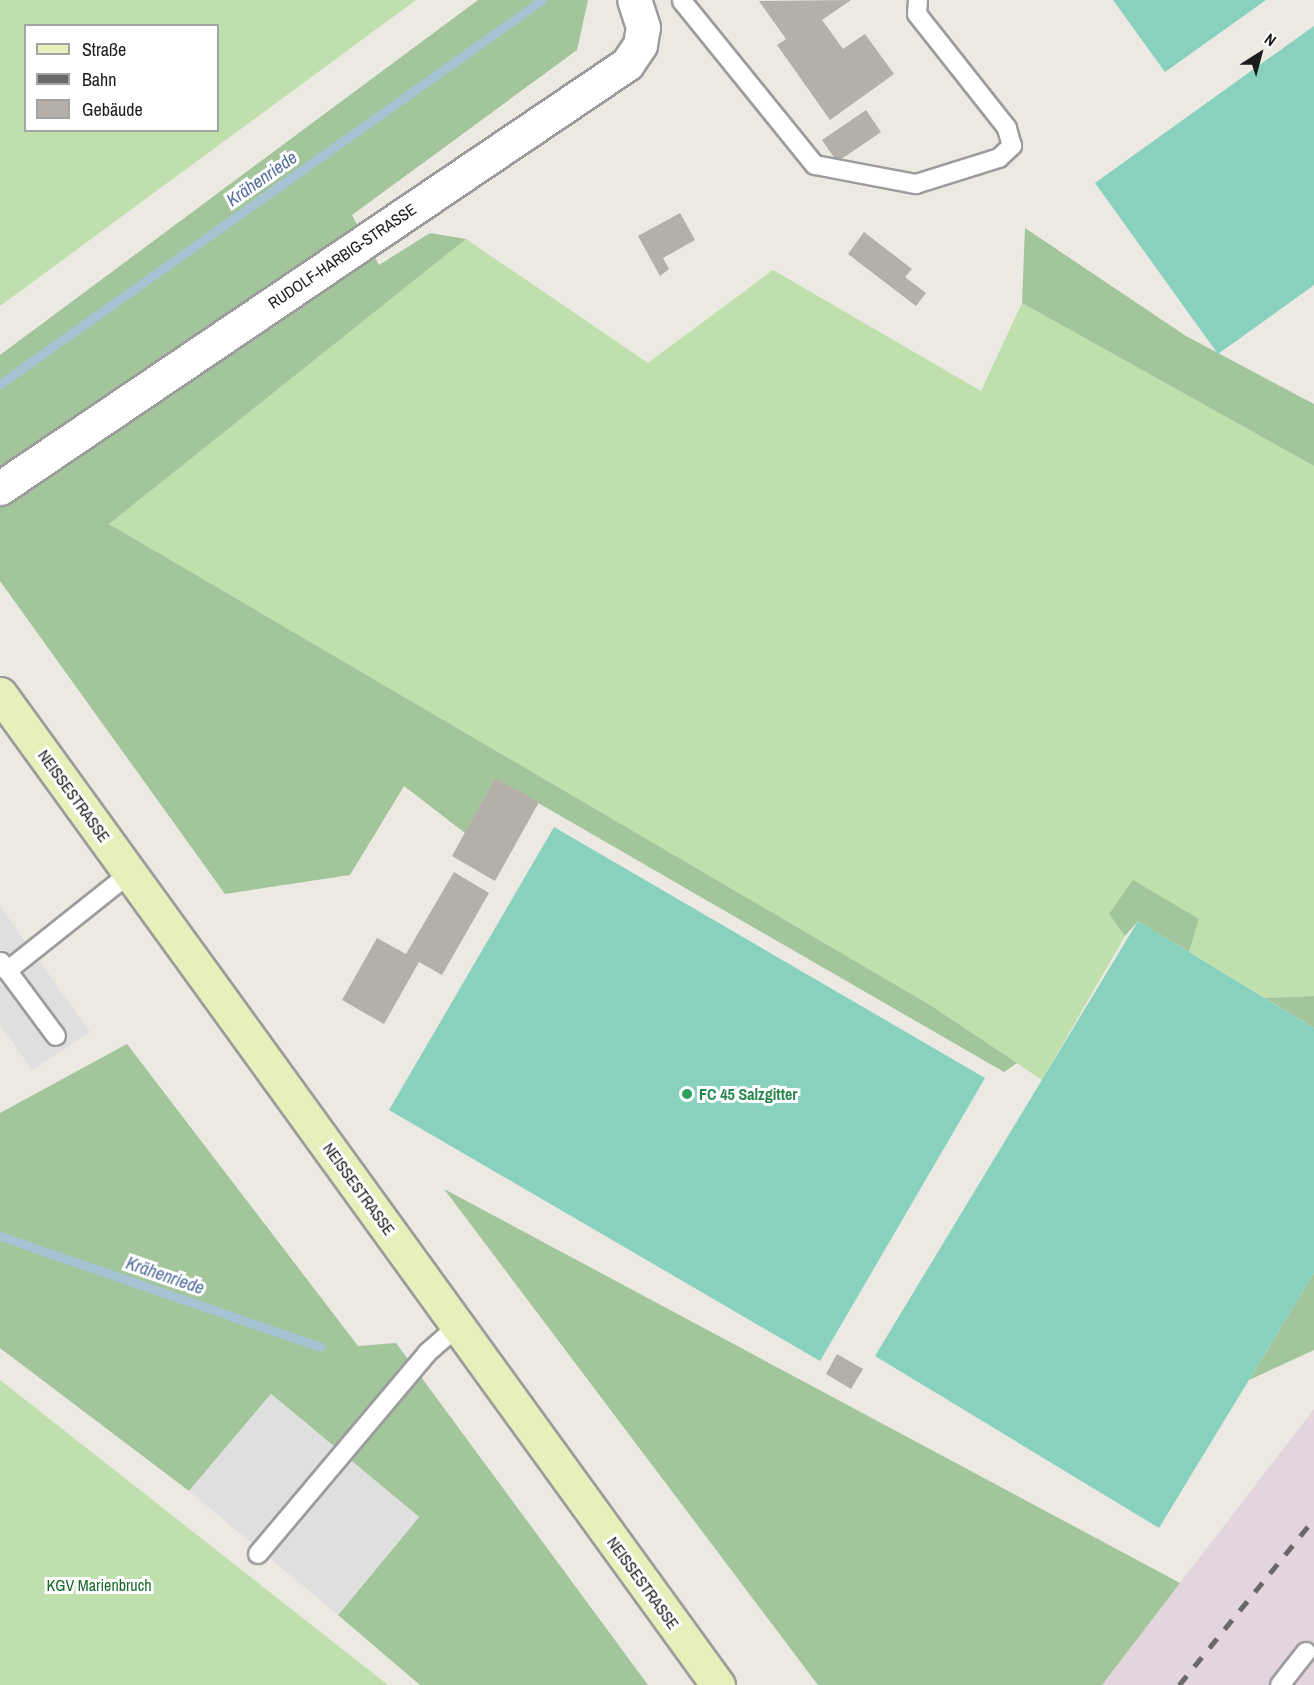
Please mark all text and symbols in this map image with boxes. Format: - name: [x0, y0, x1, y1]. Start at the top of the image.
- legend: [24, 24, 219, 132]
- north arrow: [1230, 24, 1290, 84]
- text: N: [1260, 28, 1281, 51]
- text: Straße: [82, 37, 126, 62]
- text: Bahn: [82, 67, 116, 92]
- text: Gebäude: [82, 97, 143, 122]
- water label: Krähenriede: [223, 147, 301, 211]
- street label: RUDOLF-HARBIG-STRASSE: [264, 199, 420, 313]
- street label: NEISSESTRASSE: [34, 746, 114, 846]
- place label: FC 45 Salzgitter: [699, 1084, 797, 1104]
- marker: FC 45 Salzgitter: [680, 1087, 694, 1101]
- street label: NEISSESTRASSE: [319, 1139, 399, 1239]
- water label: Krähenriede: [123, 1253, 207, 1299]
- street label: NEISSESTRASSE: [603, 1533, 683, 1633]
- park label: KGV Marienbruch: [46, 1575, 152, 1595]

